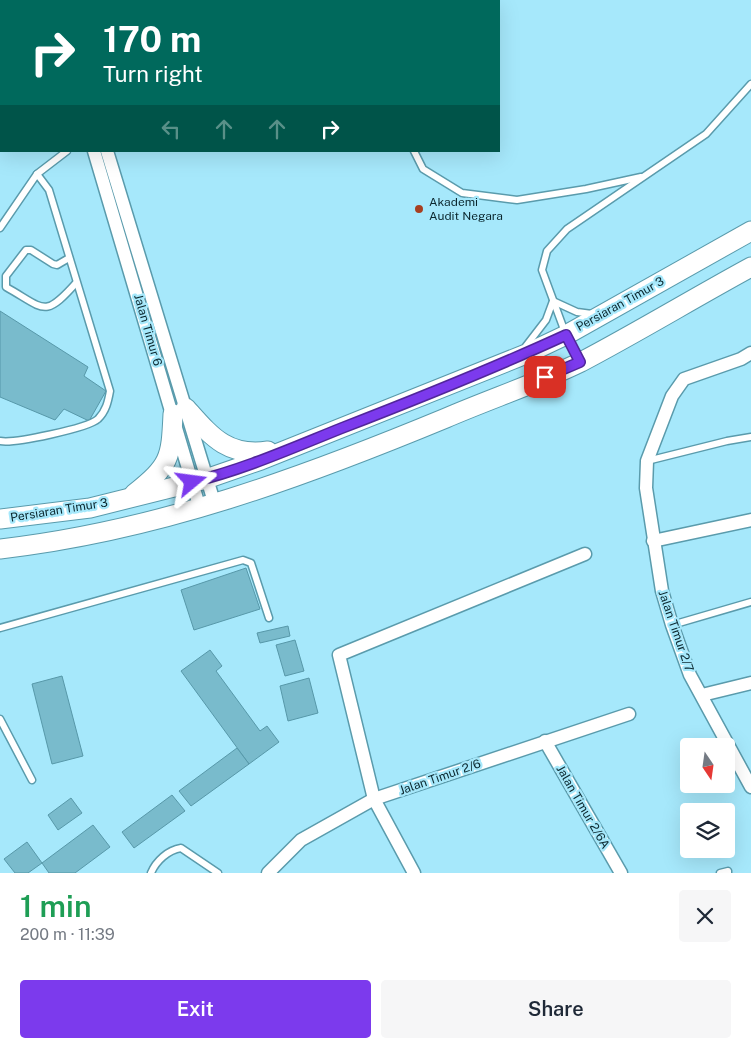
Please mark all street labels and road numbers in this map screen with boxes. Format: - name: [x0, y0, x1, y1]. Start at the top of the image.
- street label: Persiaran Timur 3: [574, 274, 666, 334]
- street label: Jalan Timur 6: [131, 292, 165, 368]
- street label: Persiaran Timur 3: [9, 495, 109, 525]
- street label: Jalan Timur 2/7: [656, 588, 696, 674]
- street label: Jalan Timur 2/6: [397, 756, 483, 798]
- street label: Jalan Timur 2/6A: [553, 763, 613, 852]

